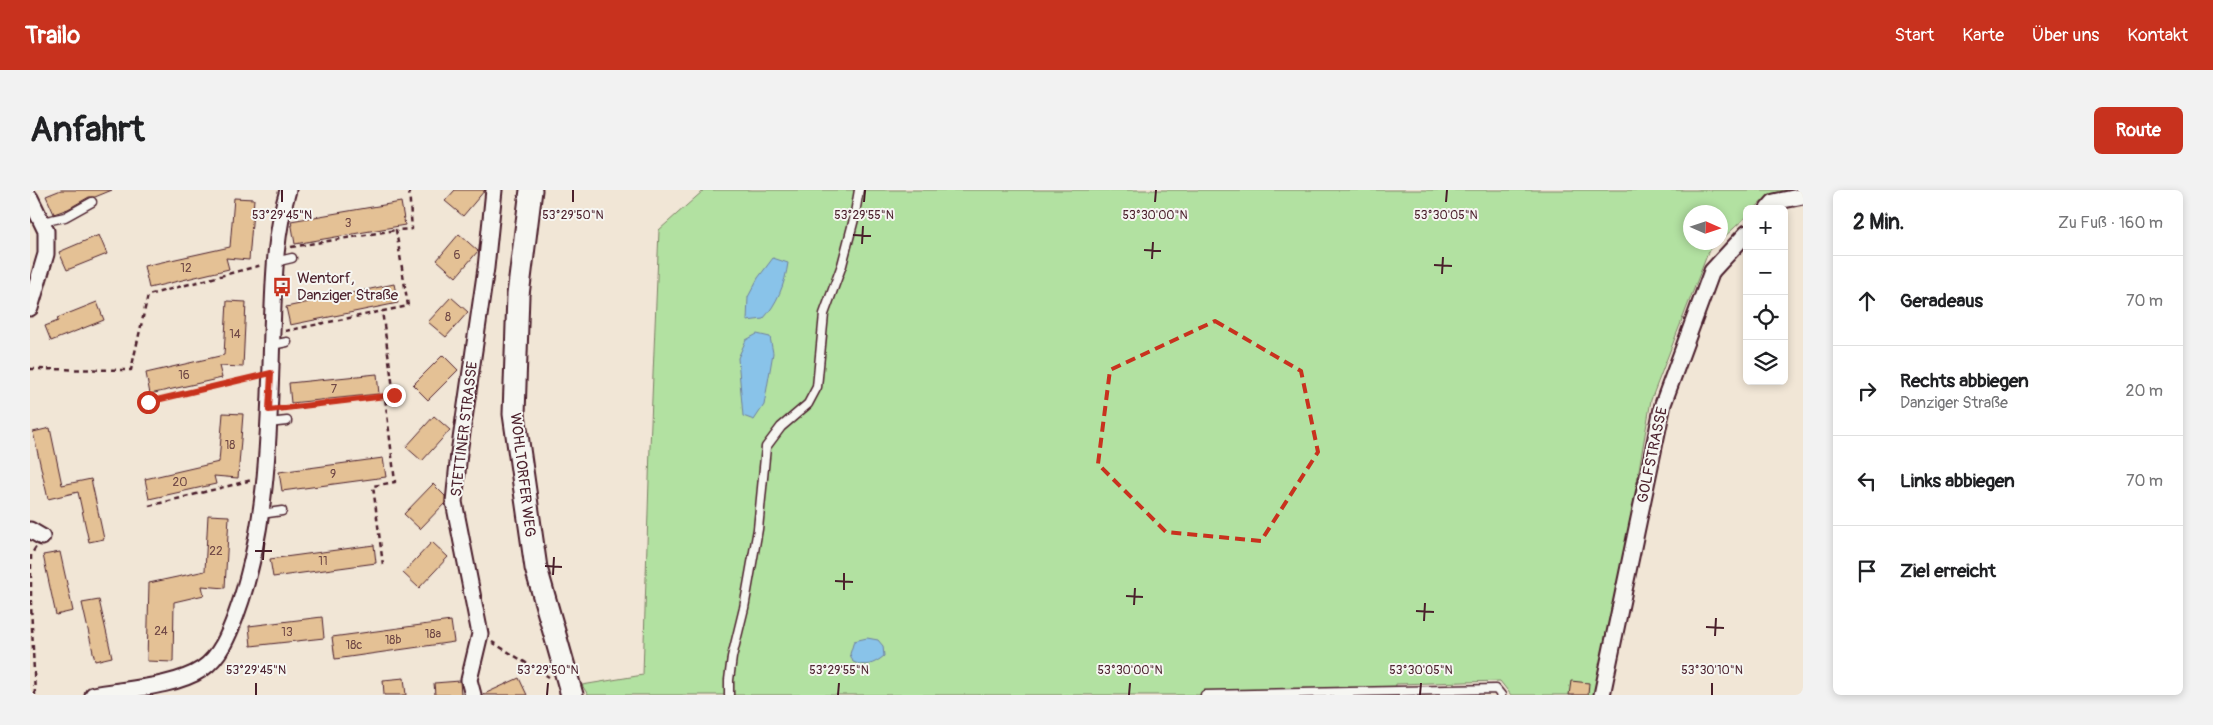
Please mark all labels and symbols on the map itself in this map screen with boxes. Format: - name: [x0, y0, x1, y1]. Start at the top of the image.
- north arrow: [1683, 205, 1728, 250]
- text: 53°29'45"N: [252, 208, 312, 223]
- text: 53°29'50"N: [542, 208, 604, 223]
- text: 53°29'55"N: [834, 208, 894, 223]
- text: 53°30'00"N: [1122, 208, 1188, 223]
- text: 53°30'05"N: [1414, 208, 1478, 223]
- house number: 3: [345, 216, 352, 231]
- house number: 6: [454, 248, 461, 263]
- house number: 12: [180, 261, 192, 276]
- place label: Wentorf, Danziger Straße: [297, 269, 399, 305]
- bus stop icon: Wentorf, Danziger Straße: [271, 276, 293, 298]
- house number: 8: [445, 310, 451, 325]
- house number: 14: [229, 327, 241, 342]
- street label: STETTINER STRASSE: [447, 360, 482, 498]
- house number: 16: [178, 368, 190, 383]
- house number: 7: [331, 382, 338, 397]
- route end: [383, 384, 406, 407]
- route start: [137, 391, 160, 414]
- street label: GOLFSTRASSE: [1633, 405, 1672, 505]
- street label: WOHLTORFER WEG: [505, 412, 540, 538]
- house number: 18: [225, 438, 235, 453]
- house number: 9: [330, 467, 336, 482]
- house number: 20: [173, 475, 187, 490]
- house number: 22: [209, 544, 223, 559]
- house number: 11: [318, 554, 328, 569]
- house number: 24: [154, 624, 168, 639]
- house number: 13: [281, 625, 293, 640]
- house number: 18a: [425, 627, 442, 642]
- house number: 18b: [385, 633, 401, 648]
- house number: 18c: [346, 638, 362, 653]
- text: 53°29'45"N: [226, 663, 286, 678]
- text: 53°29'50"N: [517, 663, 579, 678]
- text: 53°29'55"N: [809, 663, 869, 678]
- text: 53°30'00"N: [1097, 663, 1163, 678]
- text: 53°30'05"N: [1389, 663, 1453, 678]
- text: 53°30'10"N: [1681, 663, 1743, 678]

